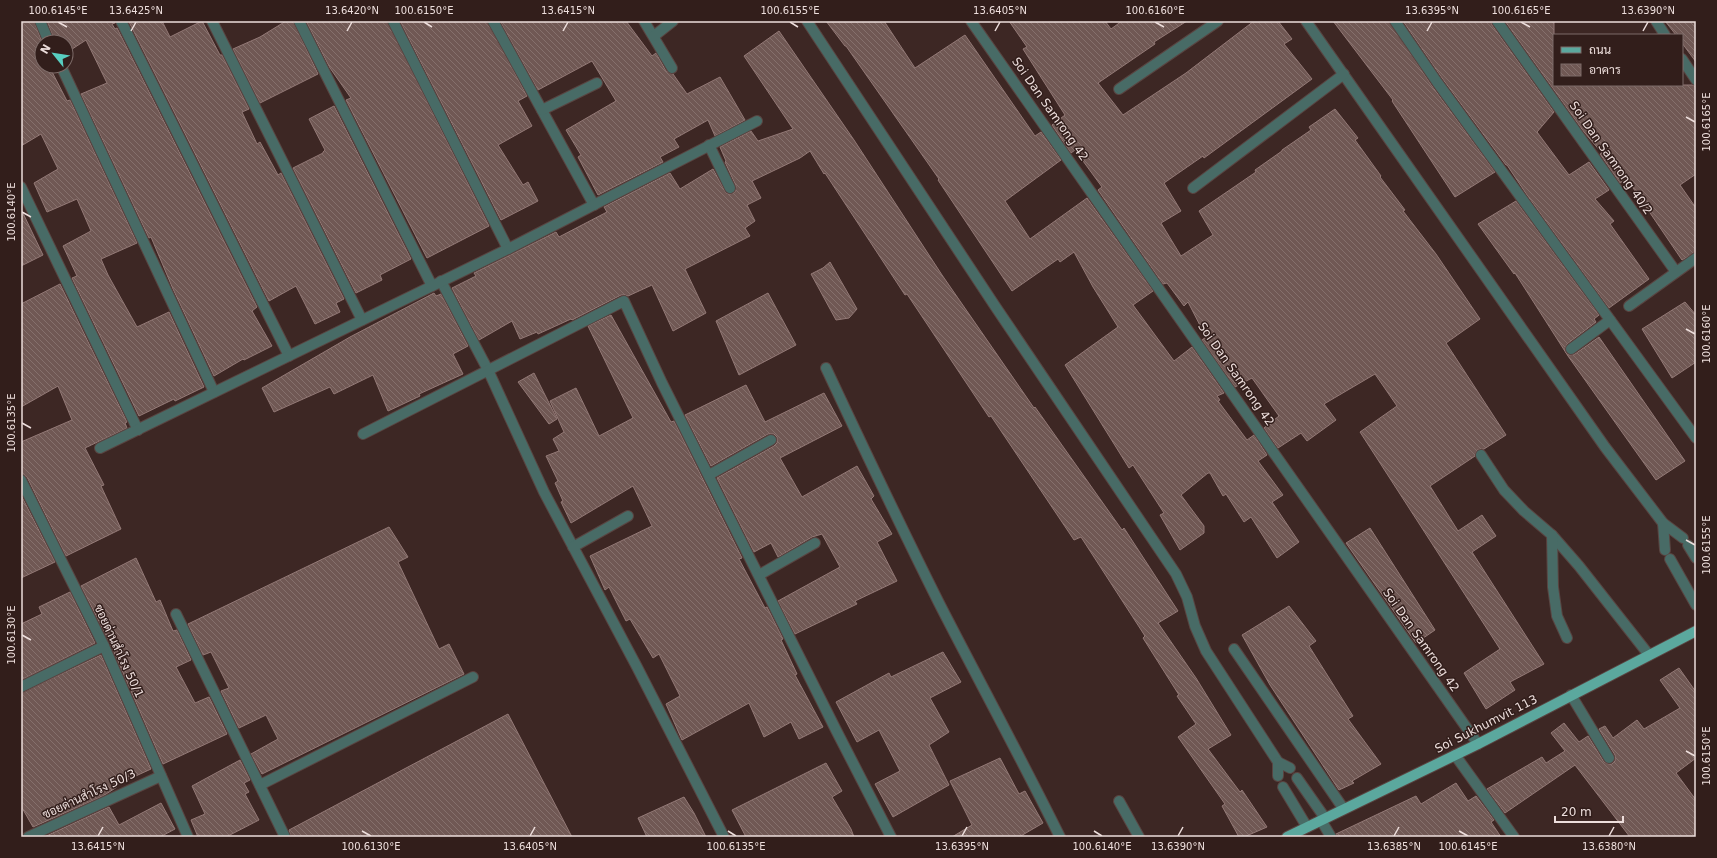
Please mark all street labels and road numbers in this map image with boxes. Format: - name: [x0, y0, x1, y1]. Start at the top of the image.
- street label: Soi Dan Samrong 42: [1009, 55, 1091, 163]
- street label: Soi Dan Samrong 40/2: [1567, 99, 1655, 217]
- street label: Soi Dan Samrong 42: [1195, 320, 1277, 428]
- street label: Soi Dan Samrong 42: [1380, 586, 1462, 694]
- street label: ซอยด่านสำโรง 50/1: [91, 602, 148, 700]
- street label: Soi Sukhumvit 113: [1432, 692, 1540, 756]
- street label: ซอยด่านสำโรง 50/3: [40, 765, 138, 822]

